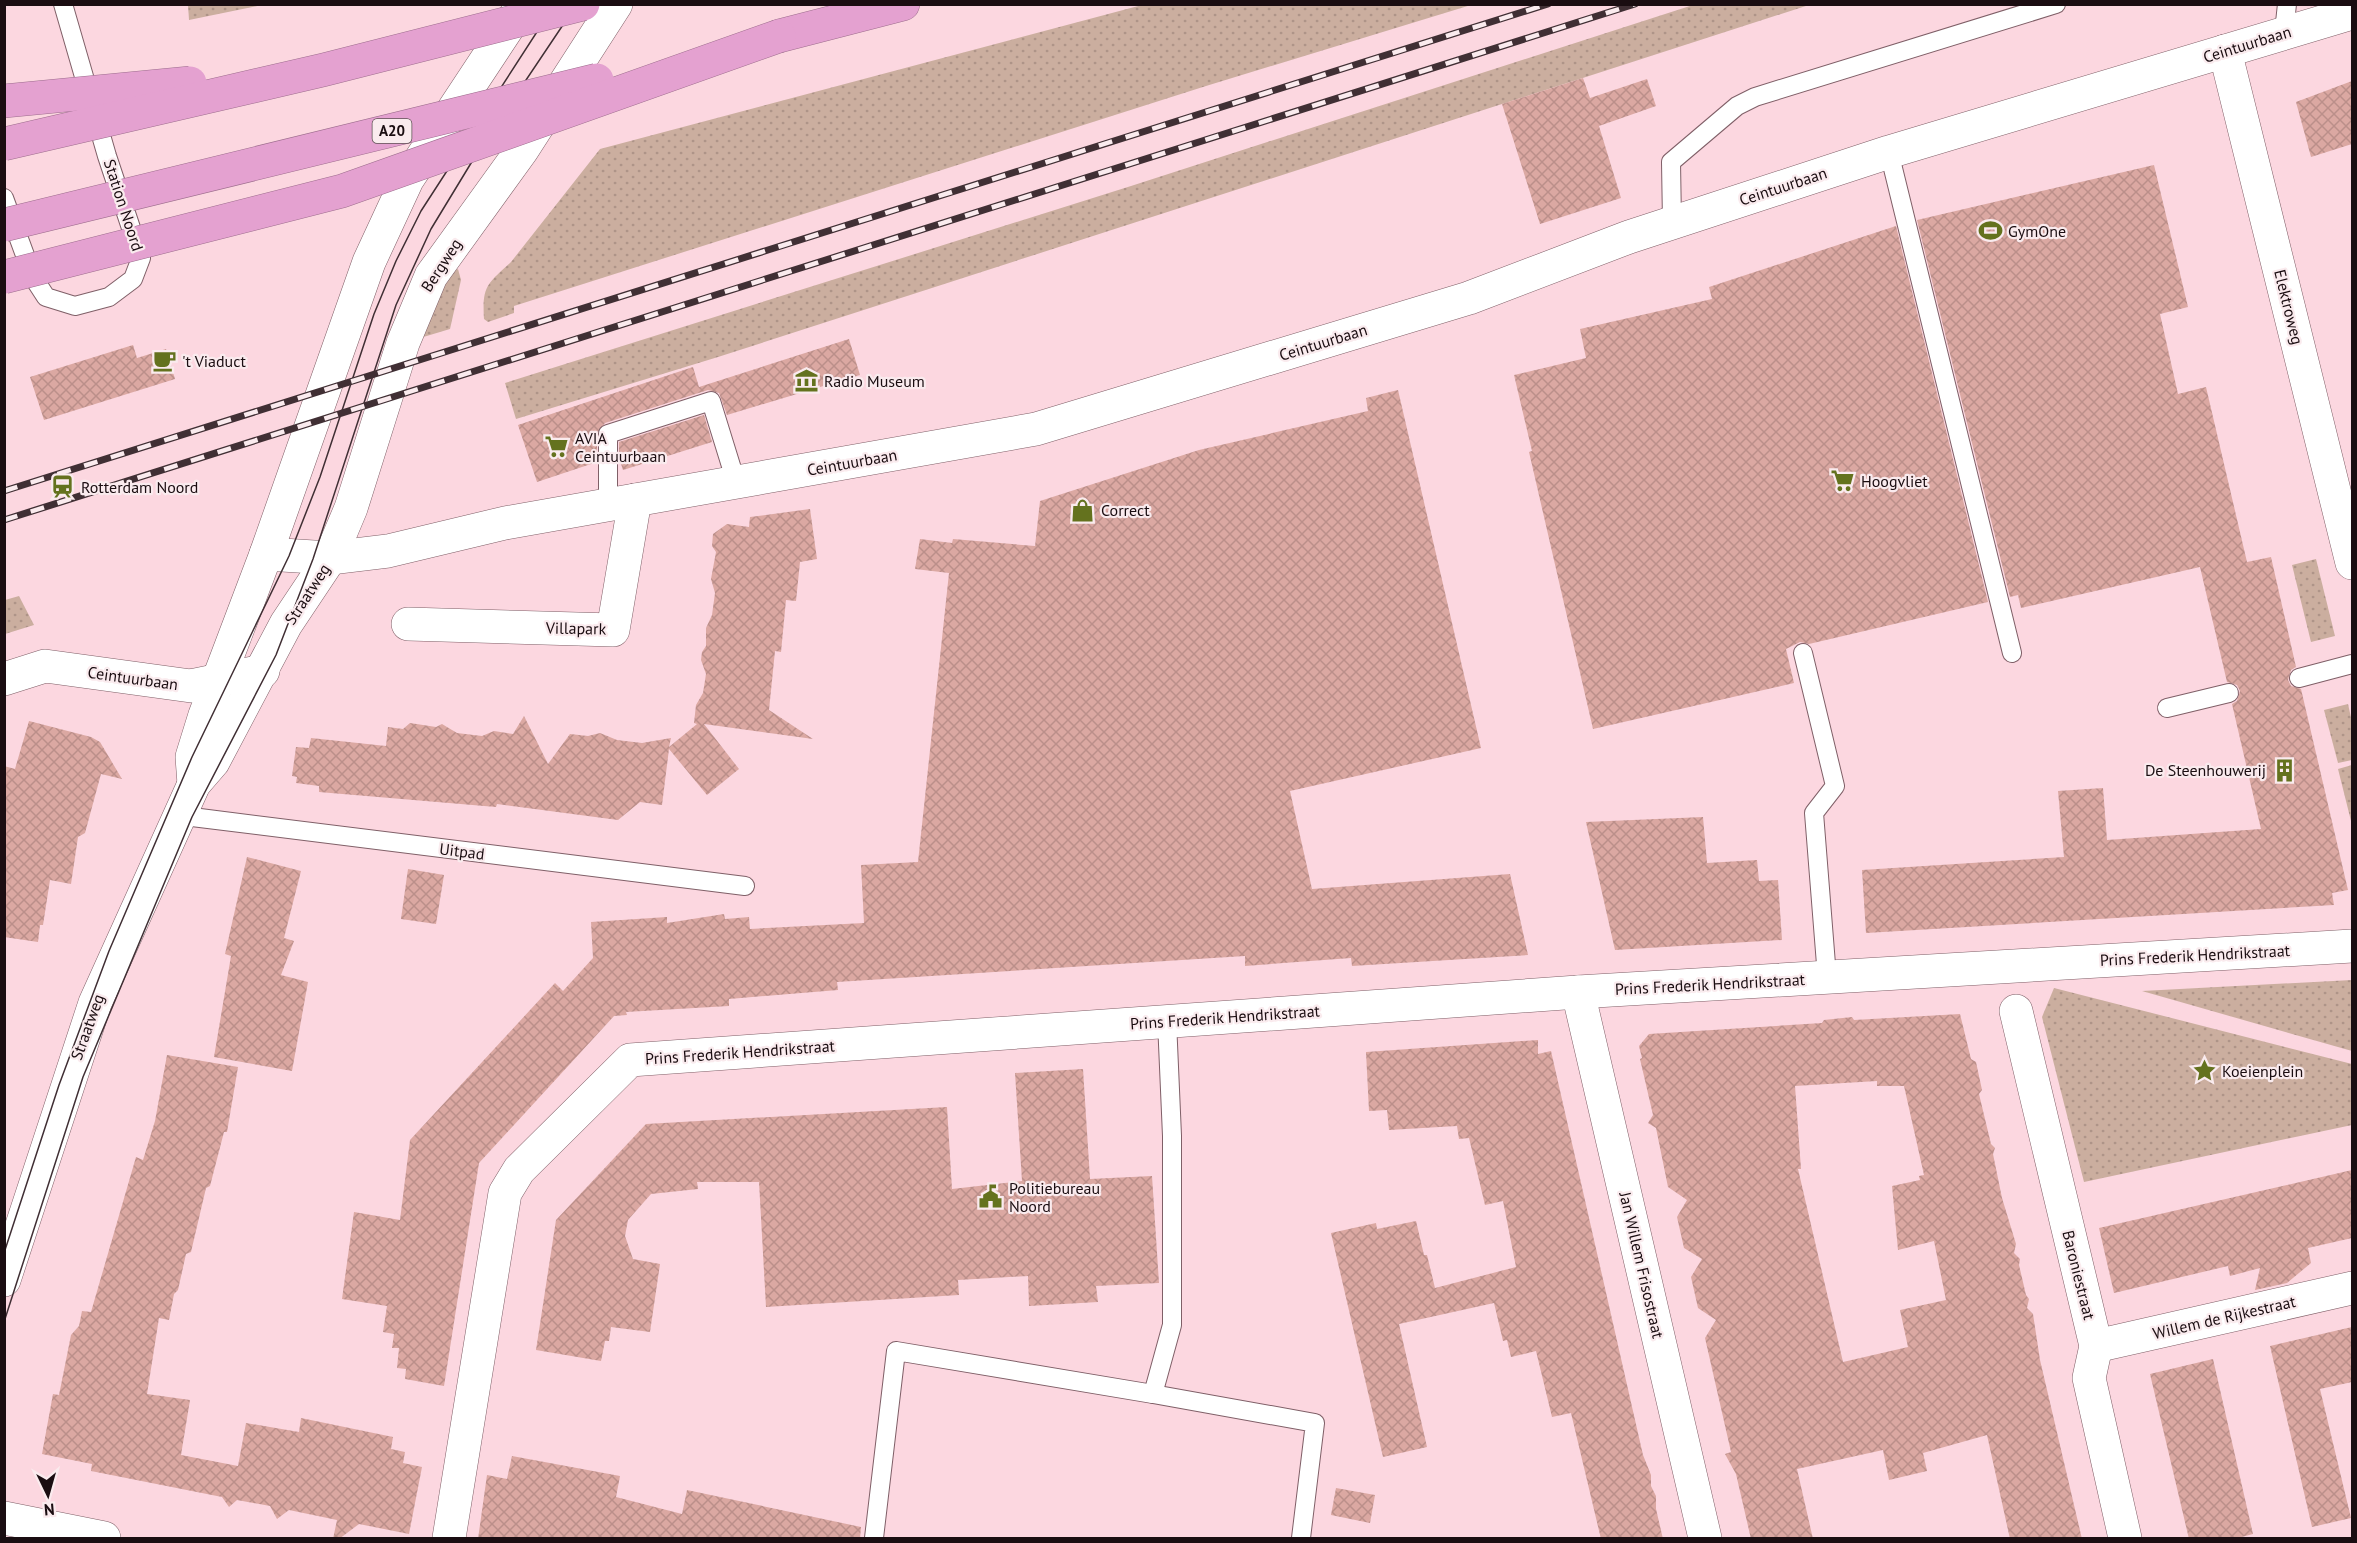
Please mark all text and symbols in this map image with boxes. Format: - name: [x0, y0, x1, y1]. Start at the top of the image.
- street label: Ceintuurbaan: [2201, 21, 2293, 67]
- road number: A20: [372, 119, 412, 143]
- street label: Station Noord: [100, 157, 148, 253]
- street label: Ceintuurbaan: [1737, 162, 1829, 210]
- sports icon: GymOne: [1977, 218, 2003, 244]
- place label: GymOne: [2008, 221, 2066, 241]
- street label: Bergweg: [416, 235, 466, 295]
- street label: Elektroweg: [2270, 267, 2308, 347]
- street label: Ceintuurbaan: [1277, 319, 1369, 365]
- cafe icon: 't Viaduct: [151, 348, 177, 374]
- place label: 't Viaduct: [182, 351, 246, 371]
- museum icon: Radio Museum: [793, 368, 819, 394]
- place label: Radio Museum: [824, 371, 925, 391]
- place label: AVIA Ceintuurbaan: [575, 428, 666, 466]
- supermarket icon: AVIA Ceintuurbaan: [544, 434, 570, 460]
- street label: Ceintuurbaan: [805, 444, 899, 480]
- supermarket icon: Hoogvliet: [1830, 468, 1856, 494]
- place label: Hoogvliet: [1861, 471, 1928, 491]
- station icon: Rotterdam Noord: [50, 474, 76, 500]
- place label: Rotterdam Noord: [81, 477, 198, 497]
- shop icon: Correct: [1070, 497, 1096, 523]
- place label: Correct: [1101, 500, 1150, 520]
- street label: Straatweg: [280, 560, 334, 628]
- street label: Villapark: [545, 617, 607, 639]
- street label: Ceintuurbaan: [86, 662, 180, 694]
- building icon: De Steenhouwerij: [2271, 757, 2297, 783]
- place label: De Steenhouwerij: [2145, 760, 2266, 780]
- street label: Uitpad: [438, 838, 486, 864]
- street label: Prins Frederik Hendrikstraat: [2100, 940, 2291, 970]
- street label: Prins Frederik Hendrikstraat: [1615, 969, 1806, 999]
- street label: Straatweg: [66, 991, 108, 1063]
- street label: Prins Frederik Hendrikstraat: [1129, 1000, 1321, 1034]
- street label: Prins Frederik Hendrikstraat: [644, 1035, 836, 1069]
- place icon: Koeienplein: [2191, 1058, 2217, 1084]
- place label: Koeienplein: [2222, 1061, 2303, 1081]
- place label: Politiebureau Noord: [1009, 1178, 1100, 1216]
- public building icon: Politiebureau Noord: [978, 1184, 1004, 1210]
- street label: Jan Willem Frisostraat: [1615, 1189, 1669, 1341]
- street label: Baroniestraat: [2058, 1228, 2100, 1322]
- street label: Willem de Rijkestraat: [2151, 1291, 2298, 1343]
- north arrow: [18, 1465, 78, 1525]
- text: N: [43, 1500, 55, 1520]

